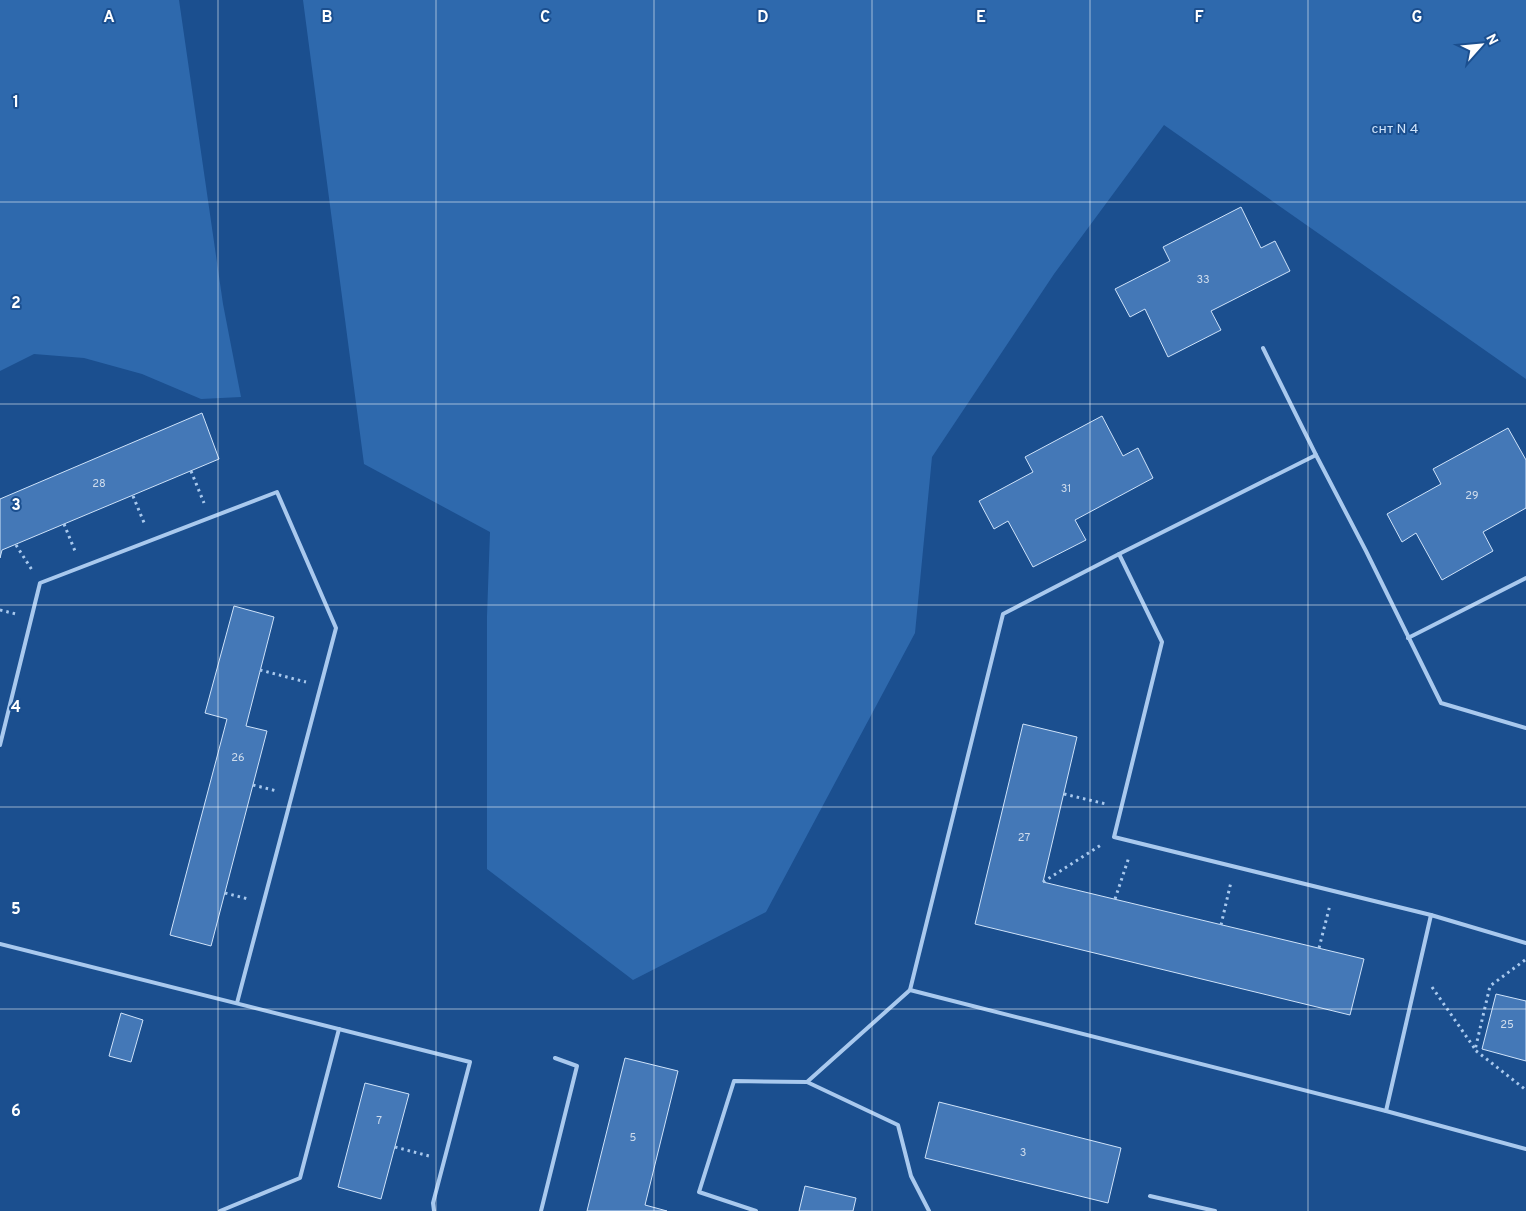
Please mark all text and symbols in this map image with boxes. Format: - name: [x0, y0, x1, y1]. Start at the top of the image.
- text: A: [103, 8, 115, 28]
- text: B: [321, 8, 333, 28]
- text: C: [540, 8, 550, 28]
- text: D: [757, 8, 769, 28]
- text: E: [976, 8, 986, 28]
- text: F: [1194, 8, 1204, 28]
- text: G: [1412, 8, 1422, 28]
- north arrow: [1456, 20, 1506, 70]
- text: N: [1481, 31, 1501, 48]
- text: 1: [13, 93, 19, 113]
- park label: снт N 4: [1372, 121, 1418, 138]
- house number: 33: [1196, 273, 1210, 287]
- text: 2: [11, 294, 21, 314]
- house number: 28: [92, 477, 106, 491]
- house number: 31: [1061, 482, 1071, 496]
- house number: 29: [1465, 489, 1479, 503]
- text: 3: [11, 496, 21, 516]
- text: 4: [11, 698, 21, 718]
- house number: 26: [231, 751, 245, 765]
- house number: 27: [1018, 831, 1030, 845]
- text: 5: [11, 900, 21, 920]
- house number: 25: [1500, 1018, 1514, 1032]
- text: 6: [11, 1102, 21, 1122]
- house number: 7: [376, 1114, 382, 1128]
- house number: 5: [630, 1131, 637, 1145]
- house number: 3: [1020, 1146, 1026, 1160]

